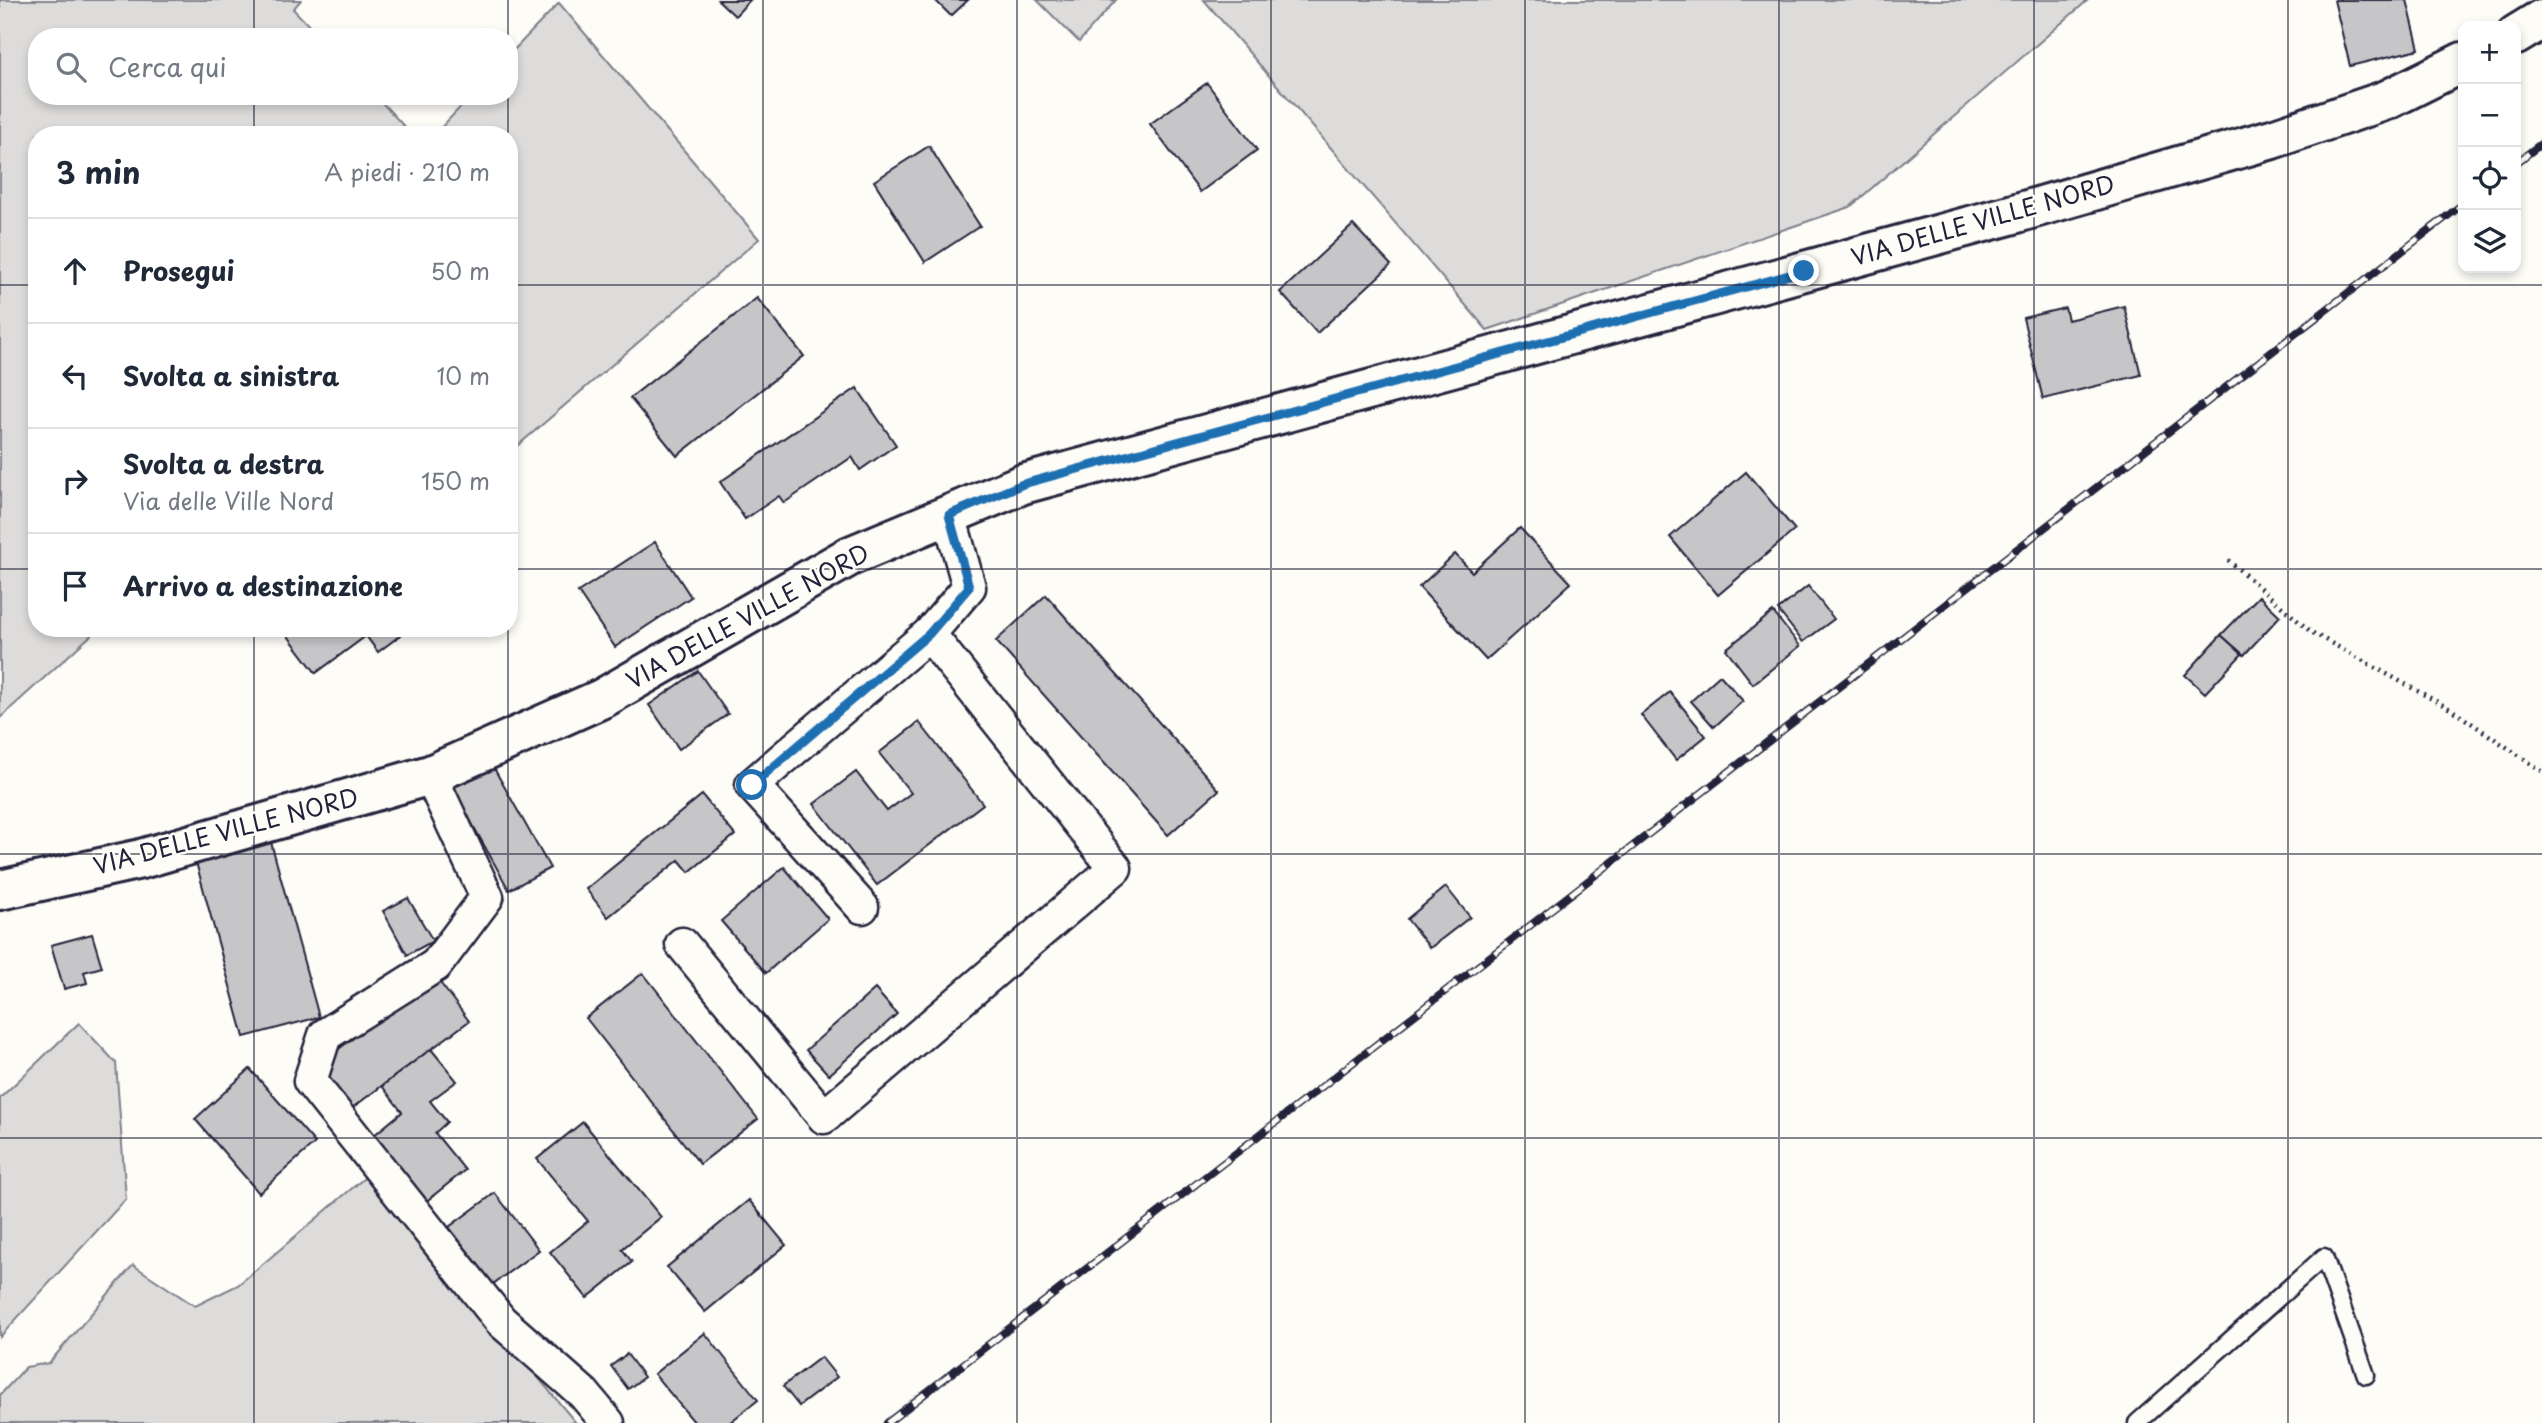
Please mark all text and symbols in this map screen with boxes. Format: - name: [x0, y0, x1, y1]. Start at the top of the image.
- map controls: [2458, 21, 2521, 273]
- button: +: [2458, 21, 2521, 84]
- search box: [28, 28, 518, 105]
- text: Cerca qui: [108, 47, 227, 86]
- icon: search: [52, 48, 90, 86]
- button: −: [2458, 84, 2521, 147]
- button: locate: [2458, 147, 2521, 210]
- text: 3 min: [56, 149, 141, 194]
- text: A piedi · 210 m: [324, 154, 490, 189]
- street label: VIA DELLE VILLE NORD: [1846, 164, 2118, 274]
- button: layers: [2458, 210, 2521, 273]
- text: Prosegui: [123, 251, 235, 290]
- icon: ahead: [56, 252, 94, 290]
- text: 50 m: [430, 253, 490, 288]
- route end: [1788, 255, 1819, 286]
- text: Svolta a sinistra: [123, 356, 339, 395]
- icon: left: [56, 357, 94, 395]
- text: 10 m: [436, 358, 490, 393]
- text: Svolta a destra: [123, 444, 324, 483]
- icon: right: [56, 462, 94, 500]
- text: 150 m: [421, 463, 490, 498]
- text: Via delle Ville Nord: [123, 483, 334, 518]
- street label: VIA DELLE VILLE NORD: [619, 533, 875, 697]
- text: Arrivo a destinazione: [123, 566, 403, 605]
- icon: arrive: [56, 567, 94, 605]
- route start: [736, 769, 767, 800]
- street label: VIA DELLE VILLE NORD: [89, 777, 362, 883]

